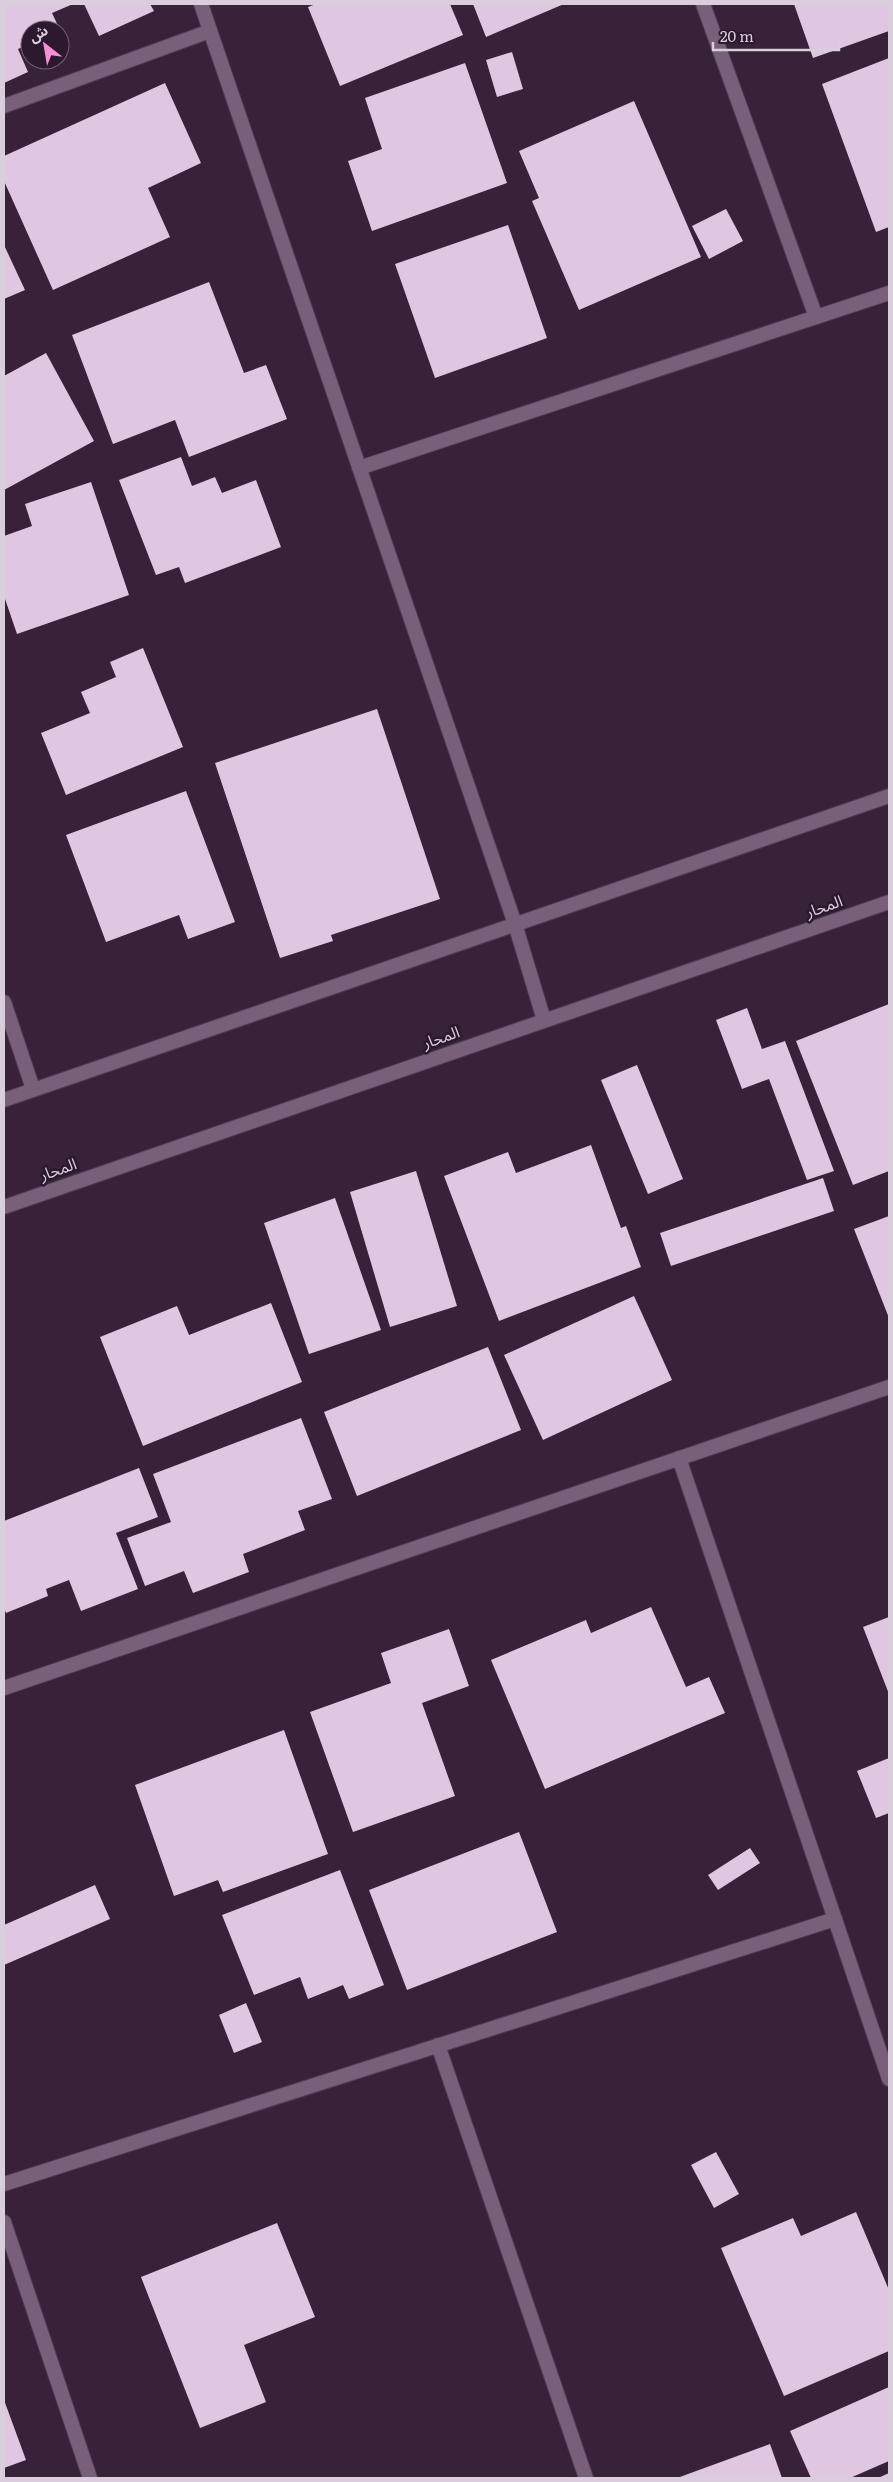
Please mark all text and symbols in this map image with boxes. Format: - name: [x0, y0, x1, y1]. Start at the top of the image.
- text: ش: [24, 19, 51, 47]
- north arrow: [20, 20, 70, 70]
- scale bar: [713, 20, 839, 52]
- text: 20 m: [720, 24, 754, 47]
- street label: المحار: [801, 888, 846, 923]
- street label: المحار: [418, 1019, 463, 1054]
- street label: المحار: [35, 1151, 80, 1186]

